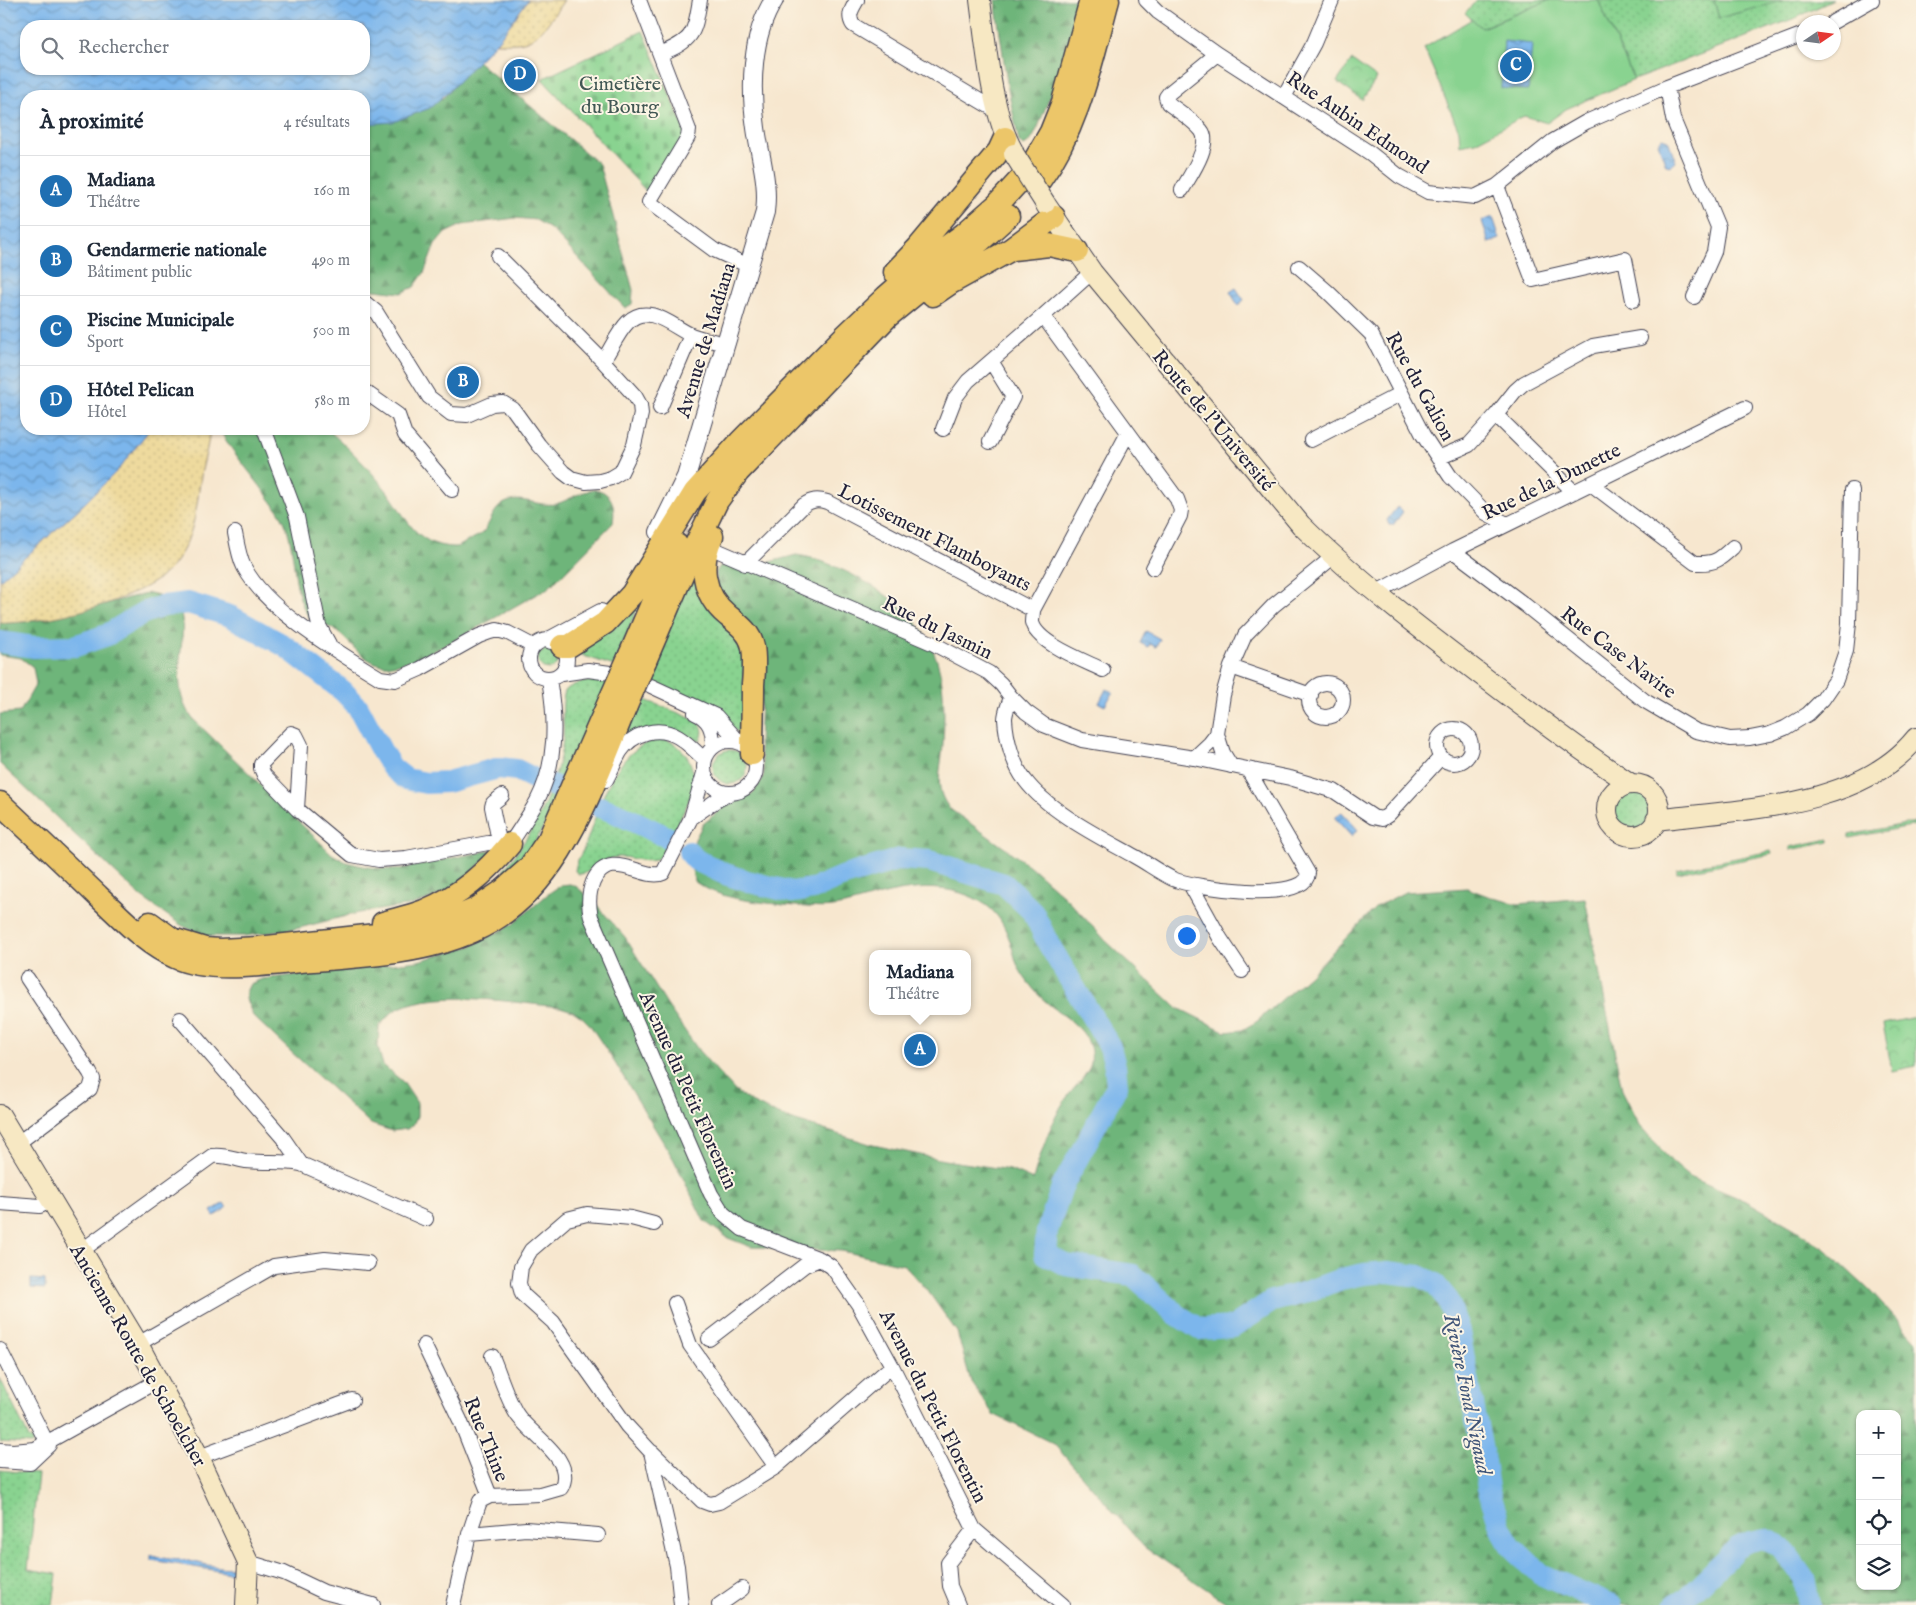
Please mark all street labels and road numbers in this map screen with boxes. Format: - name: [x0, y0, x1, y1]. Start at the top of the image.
- street label: Rue Aubin Edmond: [1281, 67, 1433, 180]
- street label: Avenue de Madiana: [671, 259, 742, 422]
- street label: Rue du Galion: [1379, 328, 1460, 446]
- street label: Route de l'Université: [1146, 345, 1280, 497]
- street label: Rue de la Dunette: [1478, 438, 1625, 527]
- street label: Lotissement Flamboyants: [834, 479, 1035, 598]
- street label: Rue du Jasmin: [878, 591, 997, 666]
- street label: Rue Case Navire: [1555, 602, 1681, 705]
- street label: Avenue du Petit Florentin: [632, 987, 743, 1194]
- street label: Ancienne Route de Schoelcher: [63, 1239, 212, 1472]
- street label: Avenue du Petit Florentin: [873, 1305, 992, 1508]
- street label: Rue Thine: [457, 1393, 514, 1486]

